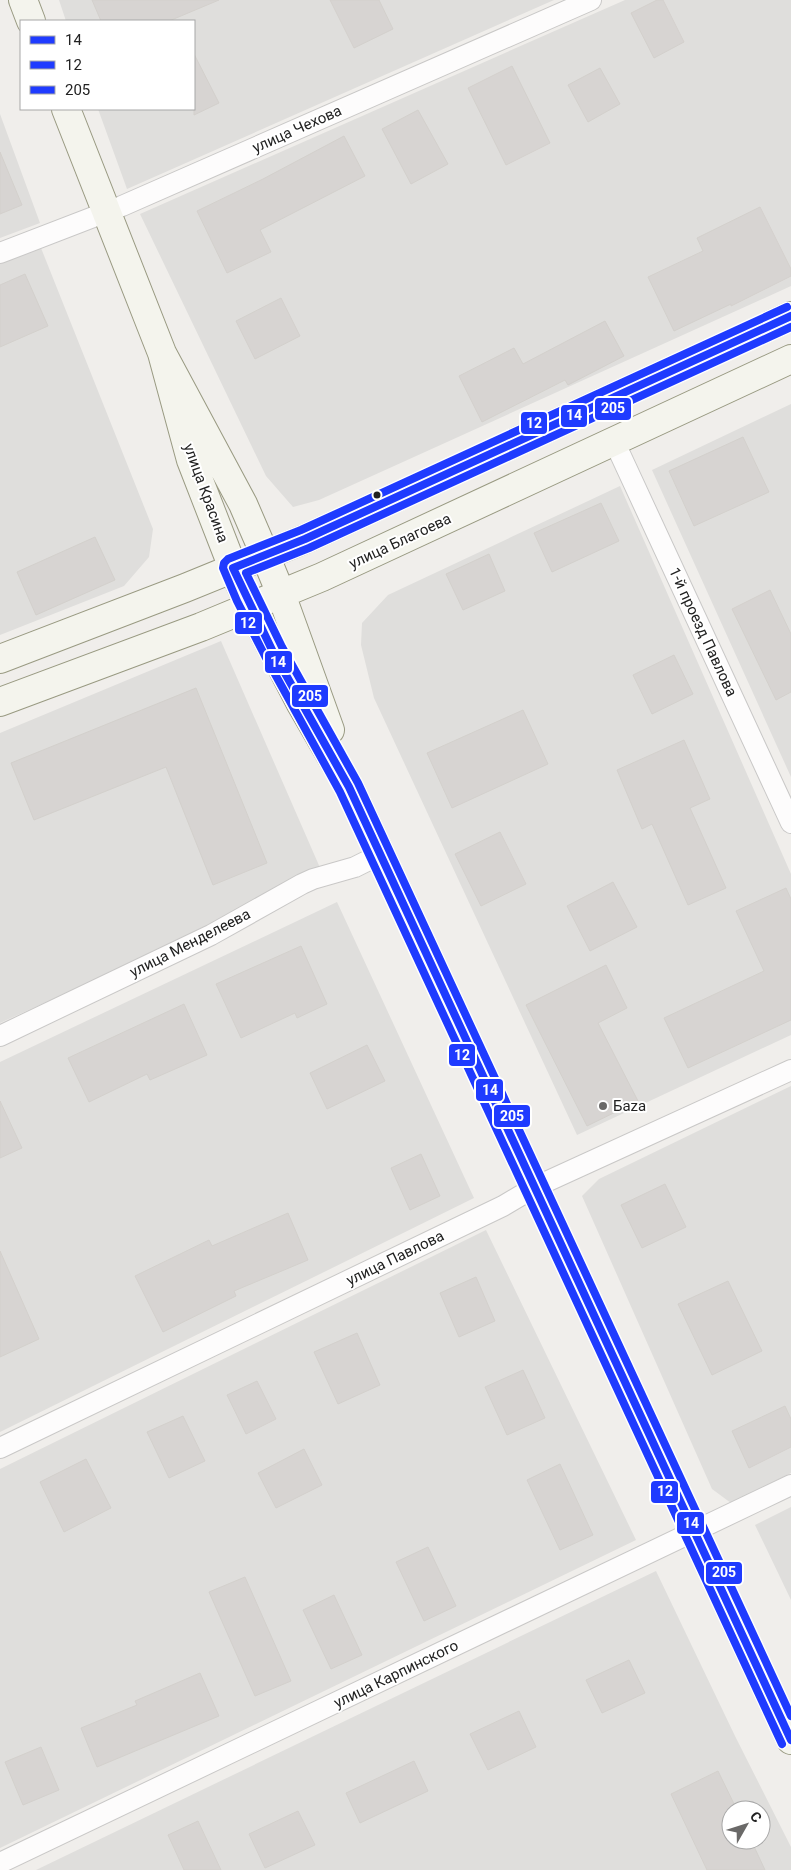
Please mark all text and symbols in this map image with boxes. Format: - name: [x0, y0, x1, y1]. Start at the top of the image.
- legend: [20, 20, 195, 110]
- text: 14: [65, 31, 82, 49]
- text: 12: [65, 56, 82, 74]
- text: 205: [65, 81, 90, 99]
- street label: улица Чехова: [250, 101, 344, 157]
- line badge: 205: [594, 397, 632, 421]
- text: 205: [601, 400, 625, 416]
- line badge: 14: [560, 404, 588, 428]
- text: 14: [566, 407, 582, 423]
- line badge: 12: [520, 411, 548, 435]
- text: 12: [526, 415, 542, 431]
- street label: улица Красина: [180, 441, 232, 545]
- unlabelled marker: [372, 490, 382, 500]
- street label: улица Благоева: [346, 509, 454, 573]
- street label: 1-й проезд Павлова: [665, 565, 741, 699]
- line badge: 12: [234, 611, 263, 635]
- text: 12: [240, 615, 256, 631]
- line badge: 14: [264, 650, 293, 674]
- text: 14: [270, 654, 286, 670]
- line badge: 205: [291, 684, 329, 708]
- text: 205: [298, 688, 322, 704]
- street label: улица Менделеева: [127, 905, 253, 981]
- line badge: 12: [448, 1043, 476, 1067]
- text: 12: [454, 1047, 470, 1063]
- line badge: 14: [475, 1078, 504, 1102]
- text: 14: [482, 1082, 498, 1098]
- place label: Баza: [613, 1097, 646, 1115]
- marker: Баza: [597, 1100, 609, 1112]
- line badge: 205: [493, 1104, 531, 1128]
- text: 205: [500, 1108, 524, 1124]
- street label: улица Павлова: [343, 1227, 447, 1289]
- line badge: 12: [650, 1480, 679, 1504]
- text: 12: [657, 1483, 673, 1499]
- line badge: 14: [676, 1511, 705, 1535]
- text: 14: [683, 1515, 699, 1531]
- line badge: 205: [705, 1561, 743, 1585]
- text: 205: [712, 1564, 736, 1580]
- street label: улица Карпинского: [331, 1636, 461, 1712]
- north arrow: [721, 1800, 771, 1850]
- text: С: [747, 1808, 765, 1825]

